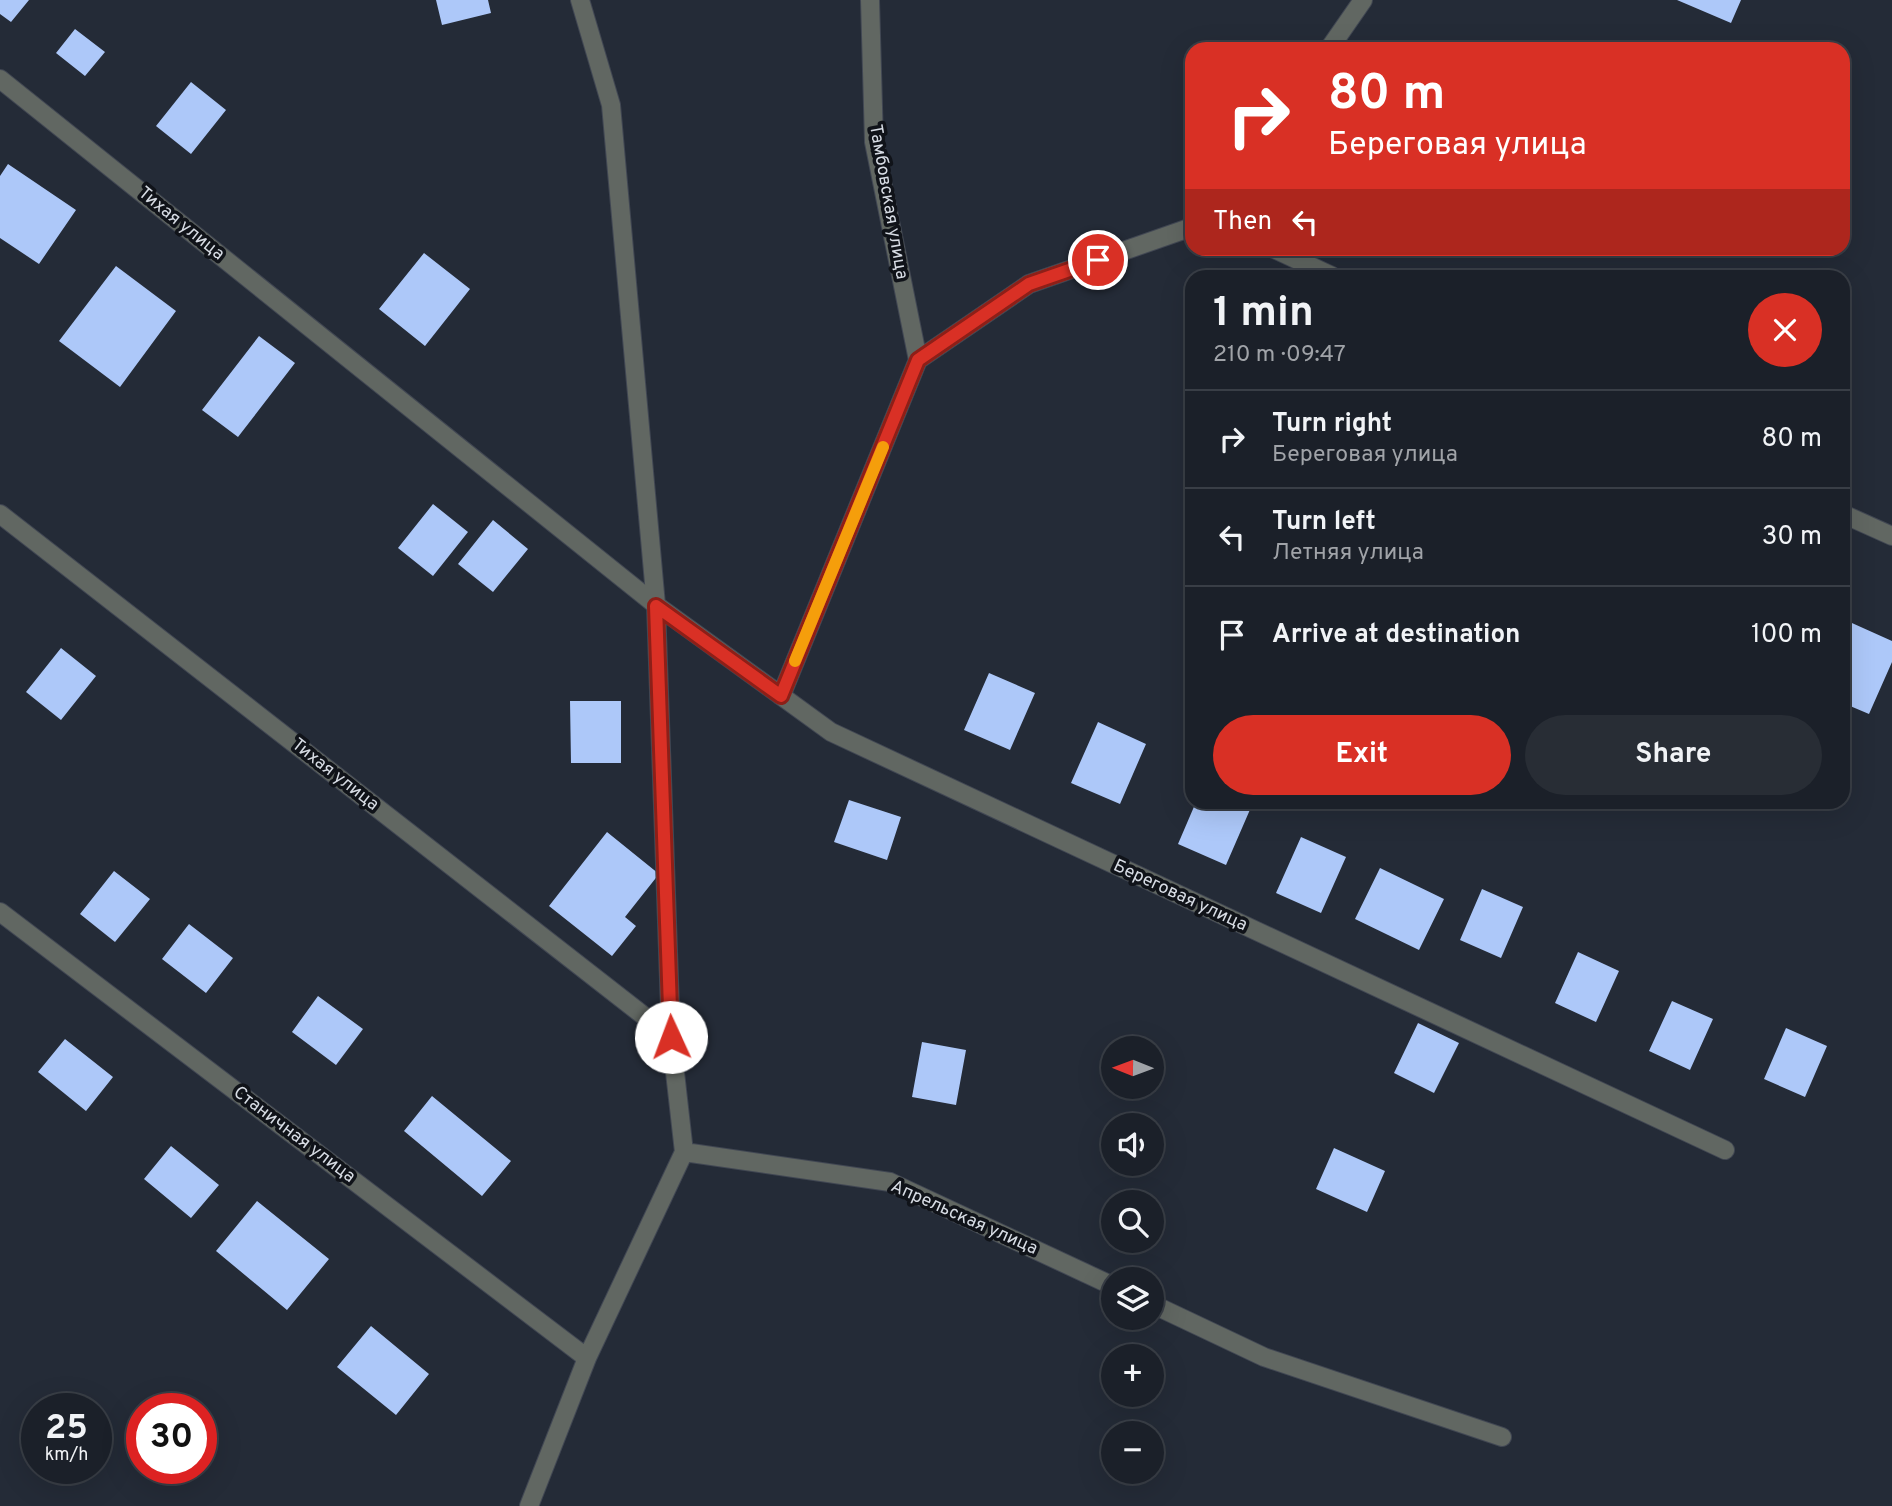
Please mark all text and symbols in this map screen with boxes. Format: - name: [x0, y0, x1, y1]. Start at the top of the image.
- text: 80 m: [1328, 65, 1445, 127]
- icon: right: [1213, 70, 1304, 161]
- street label: Тамбовская улица: [863, 123, 913, 281]
- text: Береговая улица: [1328, 126, 1587, 166]
- street label: Тихая улица: [133, 182, 229, 266]
- icon: left: [1286, 203, 1324, 241]
- text: Then: [1213, 206, 1272, 239]
- pin: [1068, 230, 1128, 290]
- icon: arrive: [1079, 241, 1117, 279]
- text: 1 min: [1213, 288, 1314, 341]
- button: close: [1748, 293, 1822, 367]
- text: 210 m · 09:47: [1213, 341, 1346, 370]
- text: Turn right: [1272, 408, 1392, 441]
- icon: right: [1213, 420, 1251, 458]
- text: 80 m: [1762, 423, 1822, 456]
- text: Береговая улица: [1272, 441, 1458, 470]
- text: Turn left: [1272, 506, 1376, 539]
- icon: left: [1213, 518, 1251, 556]
- text: 30 m: [1762, 521, 1822, 554]
- text: Летняя улица: [1272, 539, 1424, 568]
- icon: arrive: [1213, 616, 1251, 654]
- text: Arrive at destination: [1272, 619, 1520, 652]
- text: 100 m: [1751, 619, 1822, 652]
- button: Exit: [1213, 715, 1511, 795]
- button: Share: [1525, 715, 1822, 795]
- street label: Тихая улица: [287, 734, 383, 816]
- street label: Береговая улица: [1109, 855, 1251, 937]
- position arrow: [634, 1000, 708, 1074]
- north arrow: [1101, 1036, 1164, 1099]
- map controls: [1101, 1036, 1164, 1484]
- street label: Станичная улица: [228, 1081, 360, 1189]
- button: sound: [1101, 1113, 1164, 1176]
- street label: Апрельская улица: [887, 1175, 1041, 1261]
- button: search: [1101, 1190, 1164, 1253]
- button: layers: [1101, 1267, 1164, 1330]
- button: +: [1101, 1344, 1164, 1407]
- speed limit sign: 30: [126, 1393, 217, 1484]
- text: 25: [45, 1407, 88, 1451]
- button: −: [1101, 1421, 1164, 1484]
- text: km/h: [45, 1444, 88, 1467]

